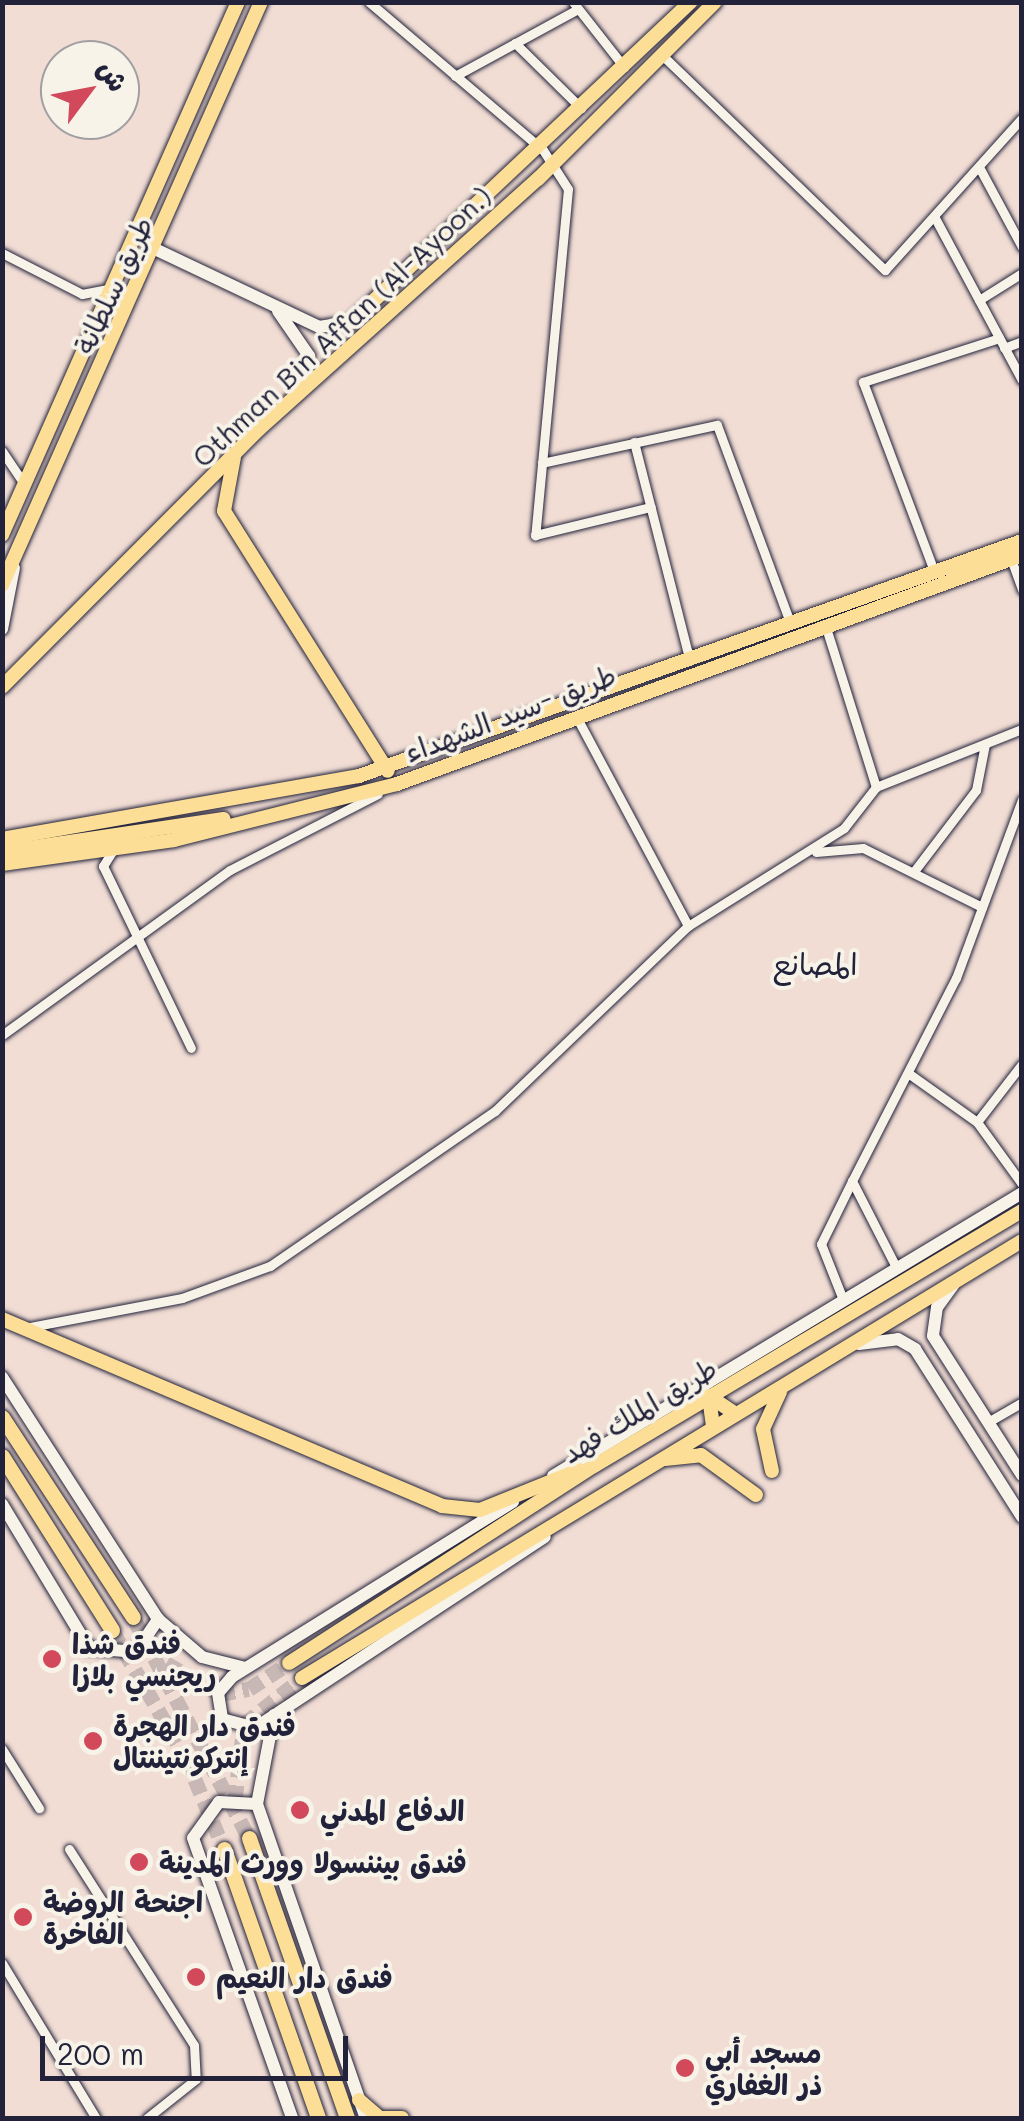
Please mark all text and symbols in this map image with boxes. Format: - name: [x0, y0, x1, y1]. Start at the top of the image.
- north arrow: [40, 40, 140, 140]
- text: ش: [90, 53, 137, 98]
- street label: Othman Bin Affan (Al-Ayoon.): [185, 179, 497, 473]
- street label: طريق سلطانة: [67, 211, 159, 359]
- street label: طريق -سيد الشهداء: [400, 657, 620, 769]
- district label: المصانع: [772, 945, 858, 981]
- street label: طريق الملك فهد: [555, 1351, 723, 1469]
- place label: فندق شذا ريجنسي بلازا: [72, 1626, 216, 1692]
- marker: فندق شذا ريجنسي بلازا: [41, 1648, 63, 1670]
- place label: فندق دار الهجرة إنتركونتيننتال: [113, 1708, 296, 1774]
- marker: فندق دار الهجرة إنتركونتيننتال: [82, 1730, 104, 1752]
- place label: الدفاع المدني: [320, 1793, 464, 1827]
- marker: الدفاع المدني: [289, 1799, 311, 1821]
- place label: فندق بيننسولا وورث المدينة: [159, 1845, 467, 1879]
- marker: فندق بيننسولا وورث المدينة: [128, 1851, 150, 1873]
- place label: اجنحة الروضة الفاخرة: [43, 1884, 203, 1950]
- marker: اجنحة الروضة الفاخرة: [12, 1906, 34, 1928]
- place label: فندق دار النعيم: [216, 1960, 393, 1994]
- marker: فندق دار النعيم: [185, 1966, 207, 1988]
- scale bar: [45, 2016, 352, 2078]
- text: 200 m: [57, 2033, 144, 2073]
- place label: مسجد أبي ذر الغفاري: [705, 2035, 822, 2101]
- marker: مسجد أبي ذر الغفاري: [674, 2057, 696, 2079]

